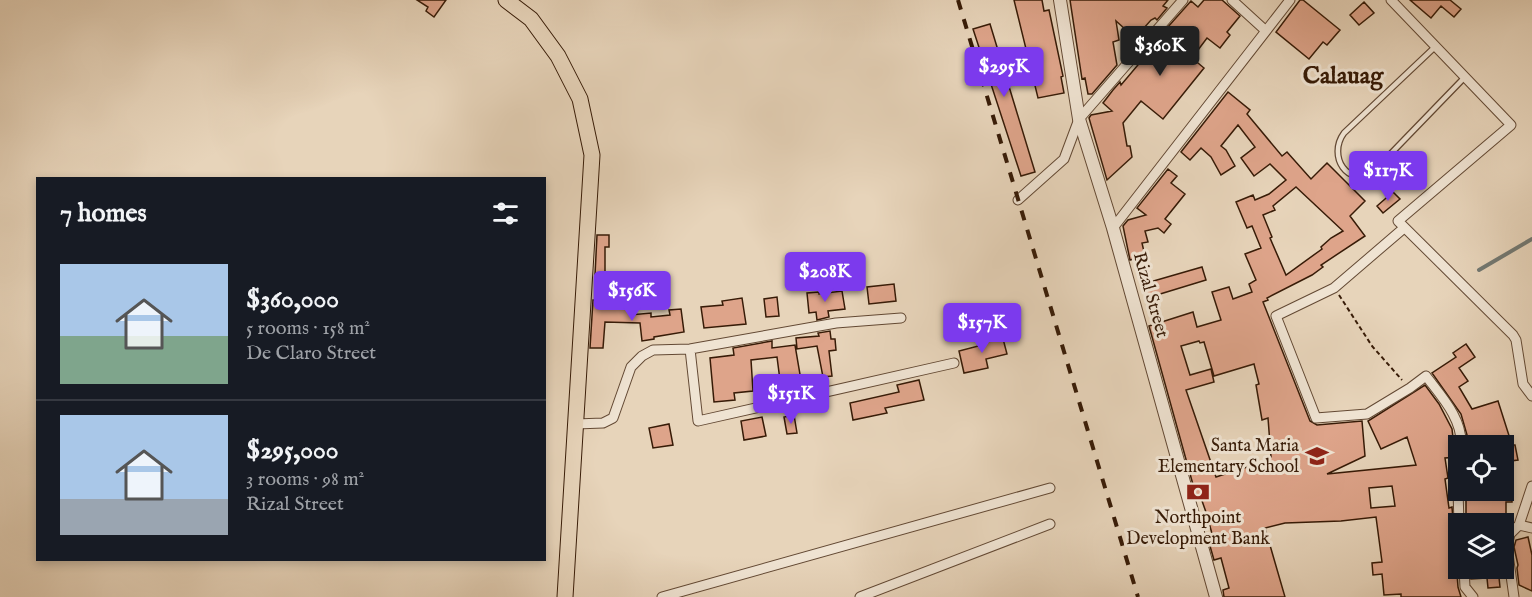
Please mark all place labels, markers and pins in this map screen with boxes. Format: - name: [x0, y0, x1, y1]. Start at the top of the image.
- pin: $360K: [1118, 26, 1202, 77]
- pin: $295K: [962, 47, 1046, 98]
- pin: $117K: [1346, 151, 1430, 202]
- pin: $208K: [783, 252, 867, 303]
- pin: $156K: [590, 271, 674, 322]
- pin: $157K: [940, 303, 1024, 354]
- pin: $151K: [749, 374, 833, 425]
- place label: Santa Maria Elementary School: [1158, 435, 1299, 479]
- school or university icon: Santa Maria Elementary School: [1304, 443, 1330, 469]
- bank icon: Northpoint Development Bank: [1185, 479, 1211, 505]
- place label: Northpoint Development Bank: [1126, 507, 1270, 551]

